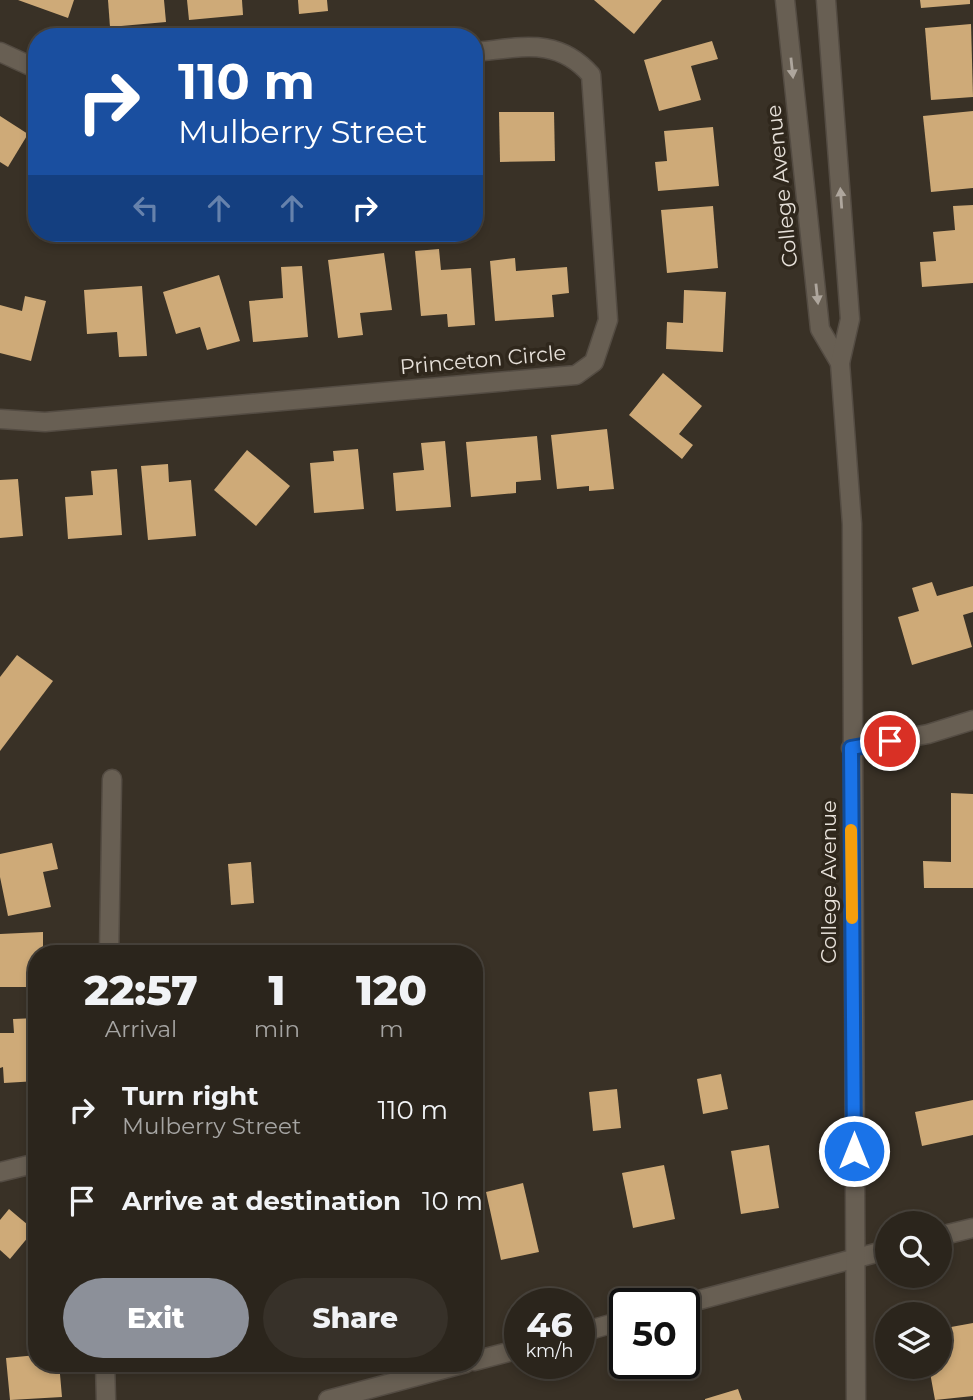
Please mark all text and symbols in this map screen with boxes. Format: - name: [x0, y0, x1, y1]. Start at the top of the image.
- text: 110 m: [178, 52, 315, 111]
- icon: right: [63, 56, 154, 147]
- one-way arrow: [787, 57, 798, 79]
- street label: College Avenue: [761, 103, 802, 269]
- text: Mulberry Street: [178, 112, 427, 151]
- one-way arrow: [835, 187, 846, 209]
- icon: left: [127, 189, 165, 227]
- icon: ahead: [200, 189, 238, 227]
- icon: ahead: [273, 189, 311, 227]
- icon: right: [346, 189, 384, 227]
- one-way arrow: [811, 283, 822, 305]
- street label: Princeton Circle: [399, 340, 567, 379]
- pin: [860, 711, 920, 771]
- icon: arrive: [871, 722, 909, 760]
- street label: College Avenue: [816, 800, 841, 964]
- text: 22:57: [84, 964, 198, 1016]
- text: 1: [268, 964, 285, 1016]
- text: 120: [356, 964, 427, 1016]
- text: Arrival: [105, 1015, 177, 1043]
- text: min: [254, 1015, 300, 1043]
- text: m: [379, 1015, 404, 1043]
- text: Turn right: [122, 1080, 258, 1112]
- icon: right: [63, 1091, 101, 1129]
- text: 110 m: [378, 1094, 448, 1126]
- text: Mulberry Street: [122, 1112, 301, 1140]
- position arrow: [817, 1114, 891, 1188]
- icon: arrive: [63, 1182, 101, 1220]
- text: Arrive at destination: [122, 1185, 401, 1217]
- text: 10 m: [422, 1185, 483, 1217]
- map controls: [875, 1211, 952, 1379]
- button: search: [875, 1211, 952, 1288]
- button: Exit: [63, 1278, 249, 1358]
- button: Share: [263, 1278, 448, 1358]
- speed limit sign: 50: [609, 1288, 700, 1379]
- button: layers: [875, 1302, 952, 1379]
- text: 46: [526, 1303, 573, 1346]
- text: km/h: [525, 1340, 574, 1362]

